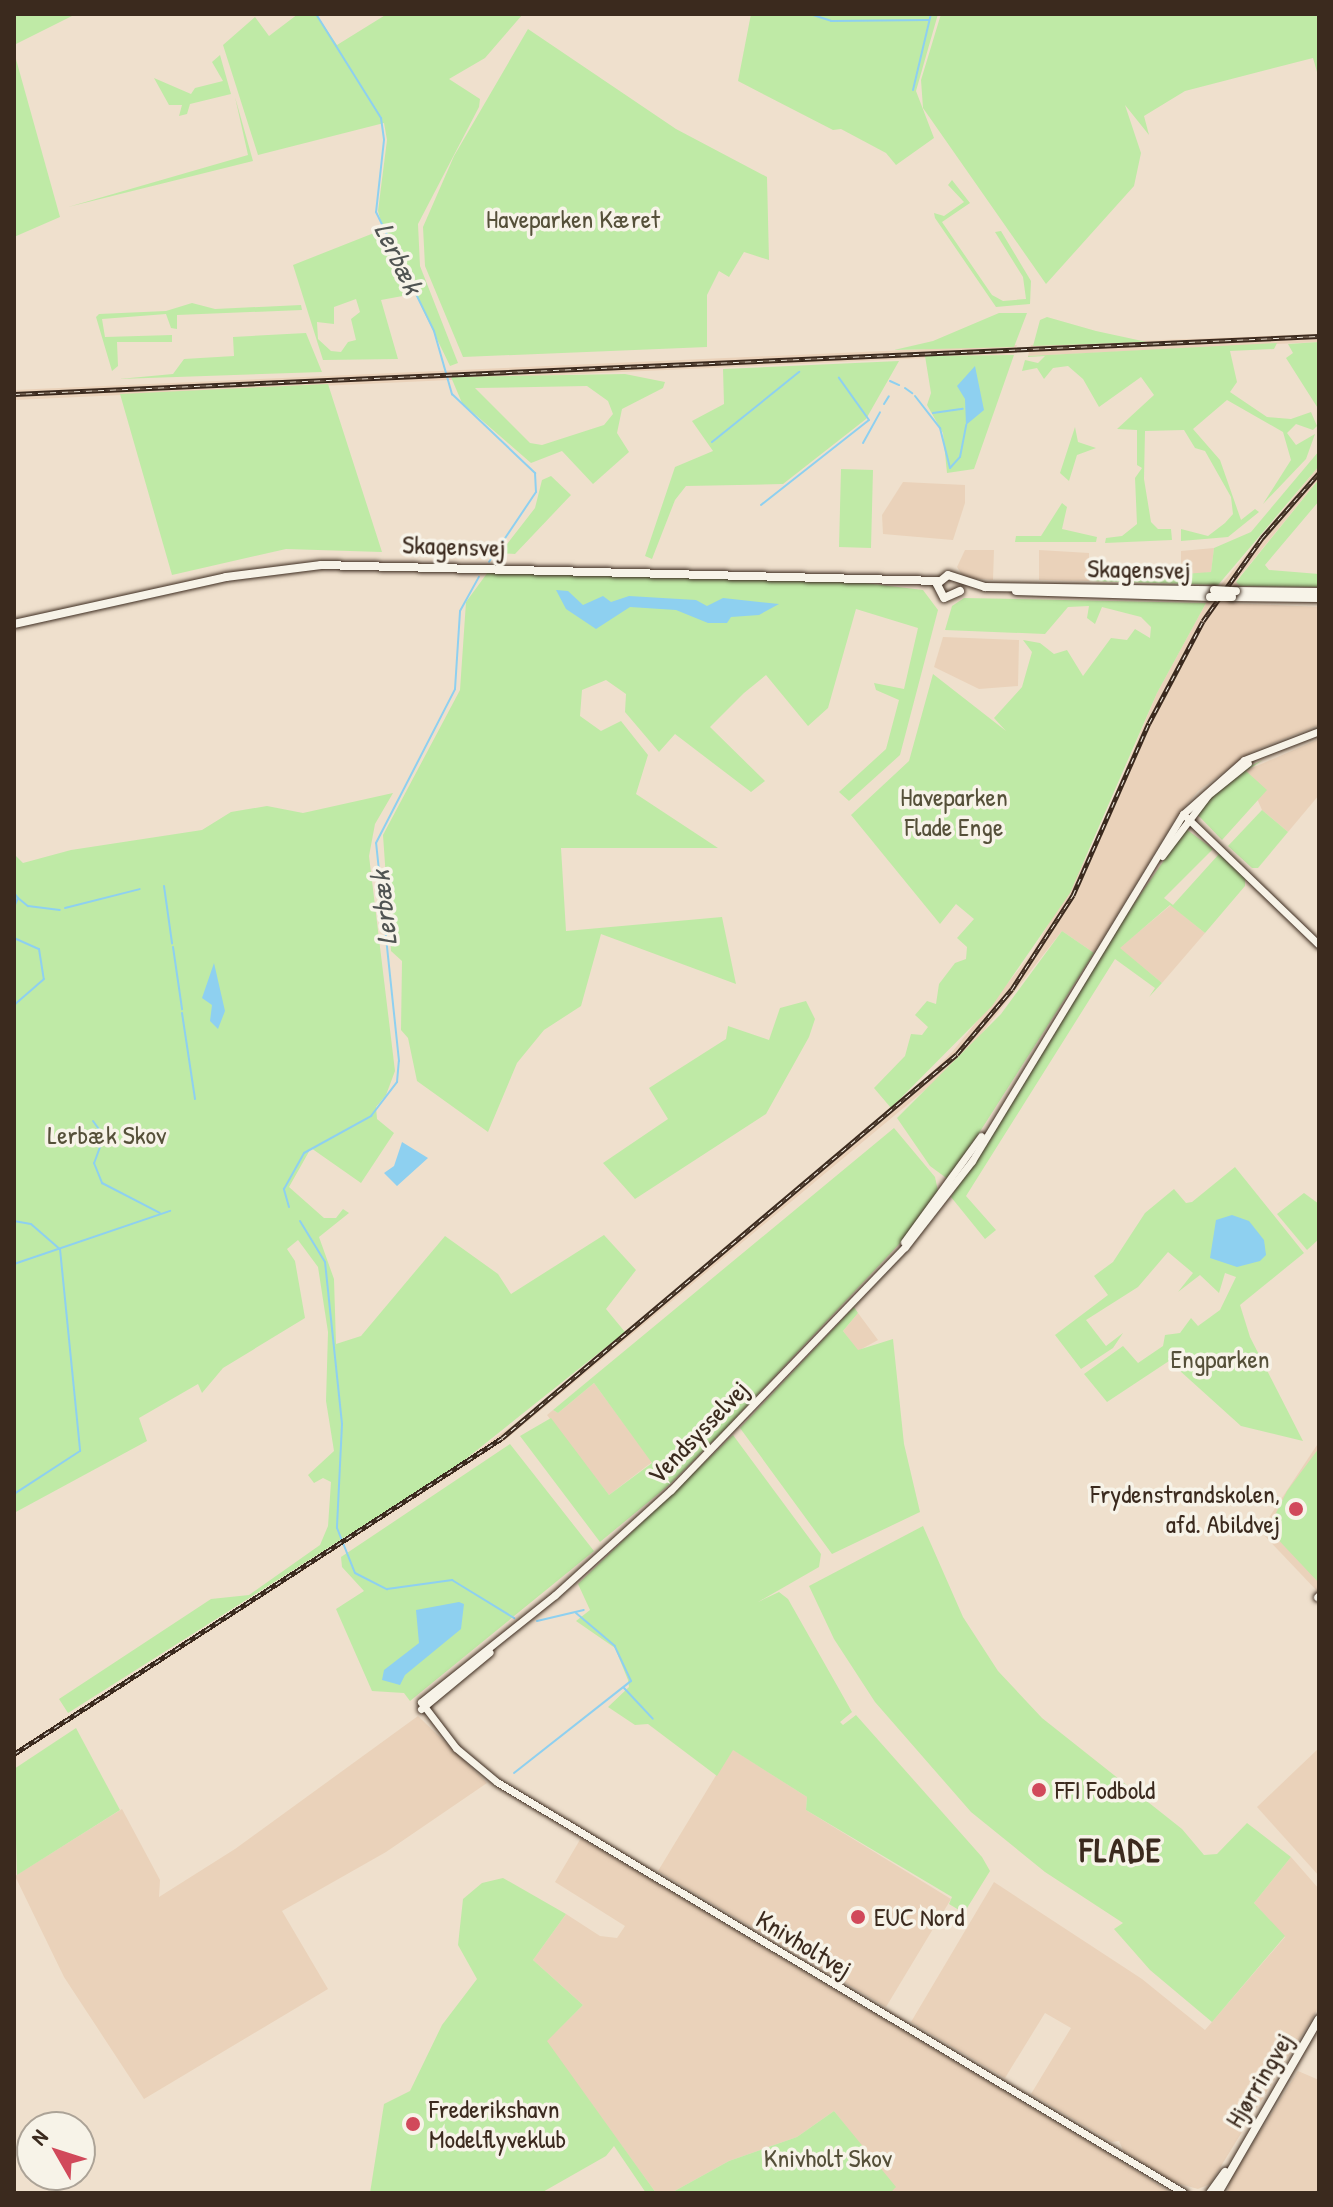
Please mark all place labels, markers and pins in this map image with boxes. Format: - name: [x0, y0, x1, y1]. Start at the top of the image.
- place label: Frydenstrandskolen, afd. Abildvej: [1090, 1478, 1280, 1540]
- marker: Frydenstrandskolen, afd. Abildvej: [1287, 1500, 1305, 1518]
- place label: FFI Fodbold: [1055, 1774, 1155, 1806]
- marker: FFI Fodbold: [1030, 1781, 1048, 1799]
- place label: EUC Nord: [874, 1901, 964, 1933]
- marker: EUC Nord: [849, 1908, 867, 1926]
- place label: Frederikshavn Modelflyveklub: [429, 2093, 566, 2154]
- marker: Frederikshavn Modelflyveklub: [404, 2115, 422, 2133]

